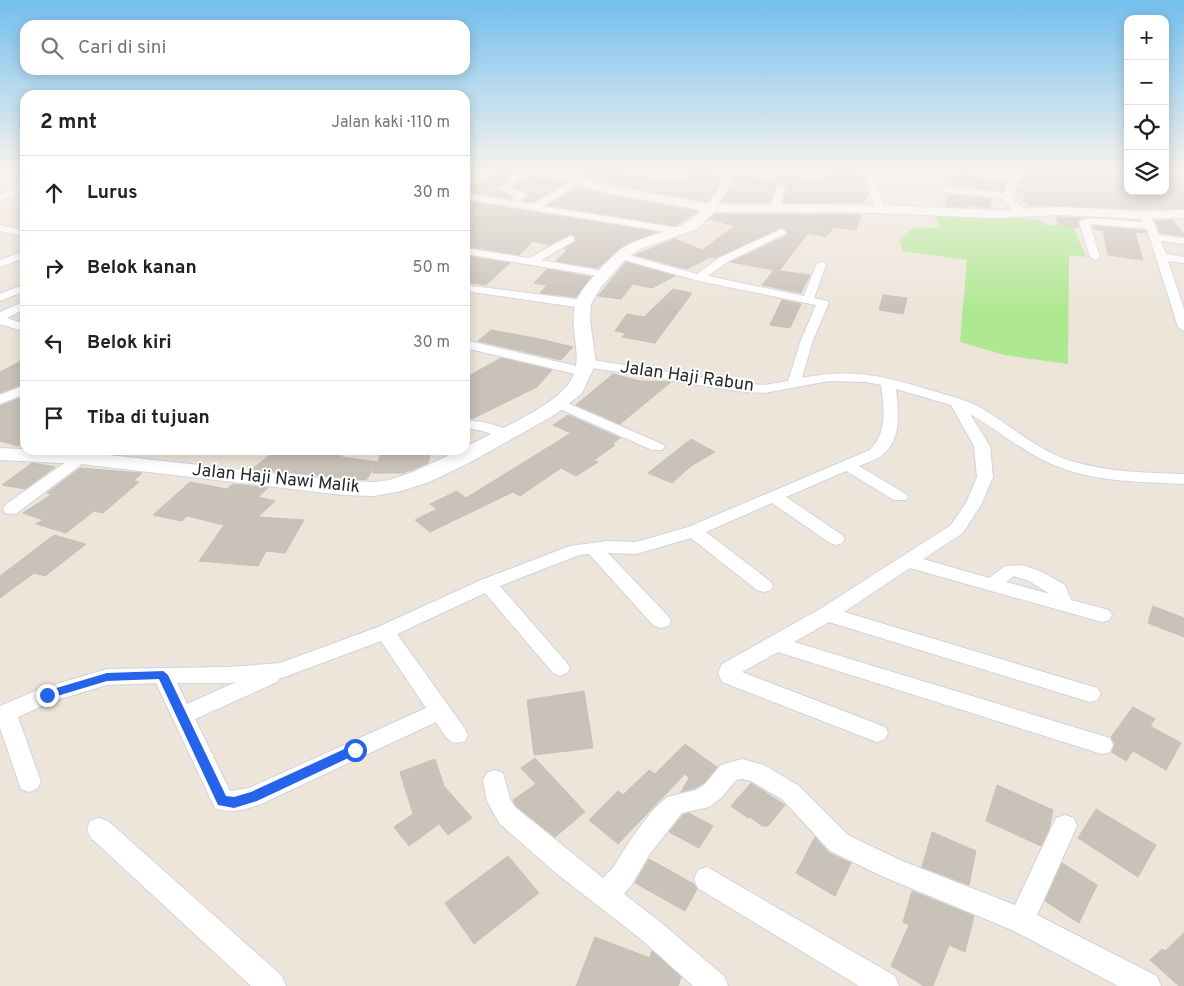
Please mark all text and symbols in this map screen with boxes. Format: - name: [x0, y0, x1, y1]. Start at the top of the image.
- map controls: [1124, 15, 1169, 195]
- button: +: [1124, 15, 1169, 60]
- search box: [20, 20, 470, 75]
- icon: search: [38, 34, 66, 62]
- text: Cari di sini: [78, 36, 166, 60]
- button: −: [1124, 60, 1169, 105]
- button: locate: [1124, 105, 1169, 150]
- text: 2 mnt: [40, 109, 97, 136]
- text: Jalan kaki · 110 m: [331, 113, 450, 133]
- button: layers: [1124, 150, 1169, 195]
- icon: ahead: [40, 179, 68, 207]
- text: Lurus: [87, 181, 138, 205]
- text: 30 m: [413, 183, 450, 203]
- icon: right: [40, 254, 68, 282]
- text: Belok kanan: [87, 256, 197, 280]
- text: 50 m: [413, 258, 450, 278]
- icon: left: [40, 329, 68, 357]
- text: Belok kiri: [87, 331, 172, 355]
- text: 30 m: [413, 333, 450, 353]
- street label: Jalan Haji Rabun: [618, 356, 756, 398]
- icon: arrive: [40, 404, 68, 432]
- text: Tiba di tujuan: [87, 406, 210, 430]
- street label: Jalan Haji Nawi Malik: [191, 459, 361, 499]
- route end: [36, 684, 59, 707]
- route start: [344, 739, 367, 762]

